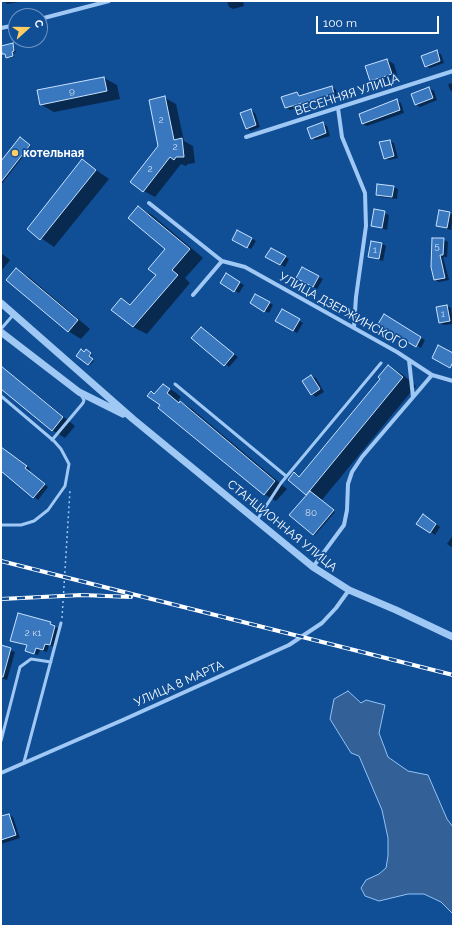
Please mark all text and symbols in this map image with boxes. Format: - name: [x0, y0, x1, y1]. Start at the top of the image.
- north arrow: [8, 8, 48, 48]
- scale bar: [318, 8, 441, 34]
- text: 100 m: [323, 16, 357, 30]
- text: С: [31, 18, 46, 30]
- street label: ВЕСЕННЯЯ УЛИЦА: [293, 71, 401, 119]
- house number: 9: [69, 85, 75, 97]
- house number: 2: [158, 114, 164, 126]
- house number: 2: [172, 141, 178, 153]
- place label: котельная: [23, 146, 84, 160]
- marker: котельная: [10, 148, 20, 158]
- house number: 2: [147, 163, 153, 175]
- house number: 5: [434, 240, 440, 252]
- house number: 1: [373, 244, 377, 256]
- street label: УЛИЦА ДЗЕРЖИНСКОГО: [276, 270, 410, 352]
- house number: 1: [441, 308, 445, 320]
- street label: СТАНЦИОННАЯ УЛИЦА: [224, 477, 340, 575]
- house number: 80: [305, 507, 317, 519]
- house number: 2 к1: [24, 627, 42, 639]
- street label: УЛИЦА 8 МАРТА: [132, 658, 226, 710]

